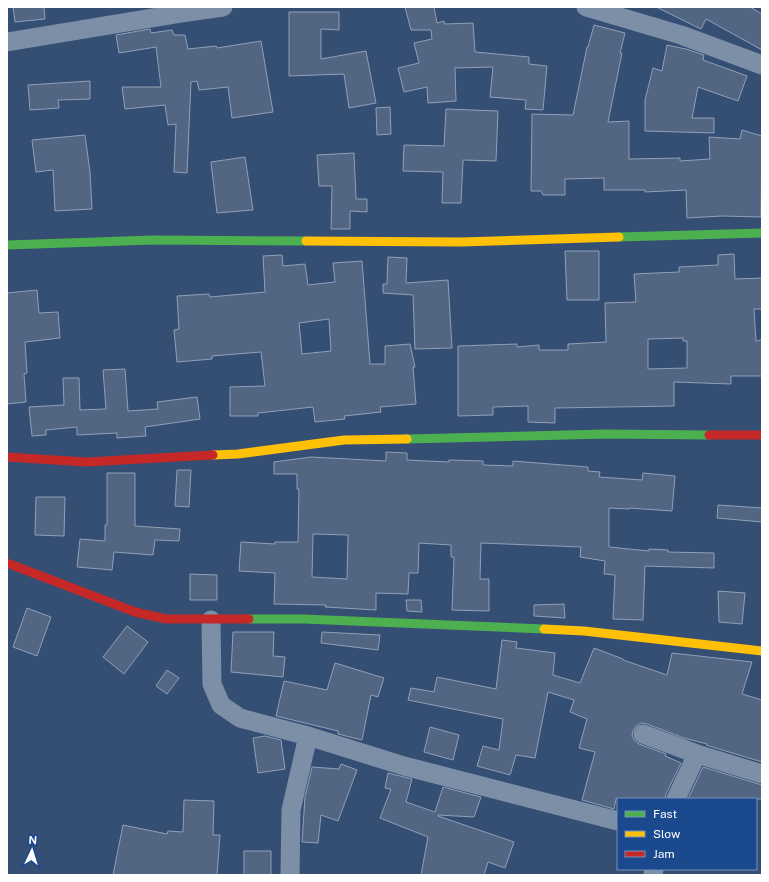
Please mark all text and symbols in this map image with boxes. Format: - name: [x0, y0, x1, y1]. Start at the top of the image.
- legend: [617, 798, 757, 870]
- text: Fast: [653, 807, 678, 821]
- text: Slow: [653, 827, 681, 841]
- north arrow: [12, 830, 52, 870]
- text: N: [28, 834, 37, 846]
- text: Jam: [653, 847, 675, 861]

